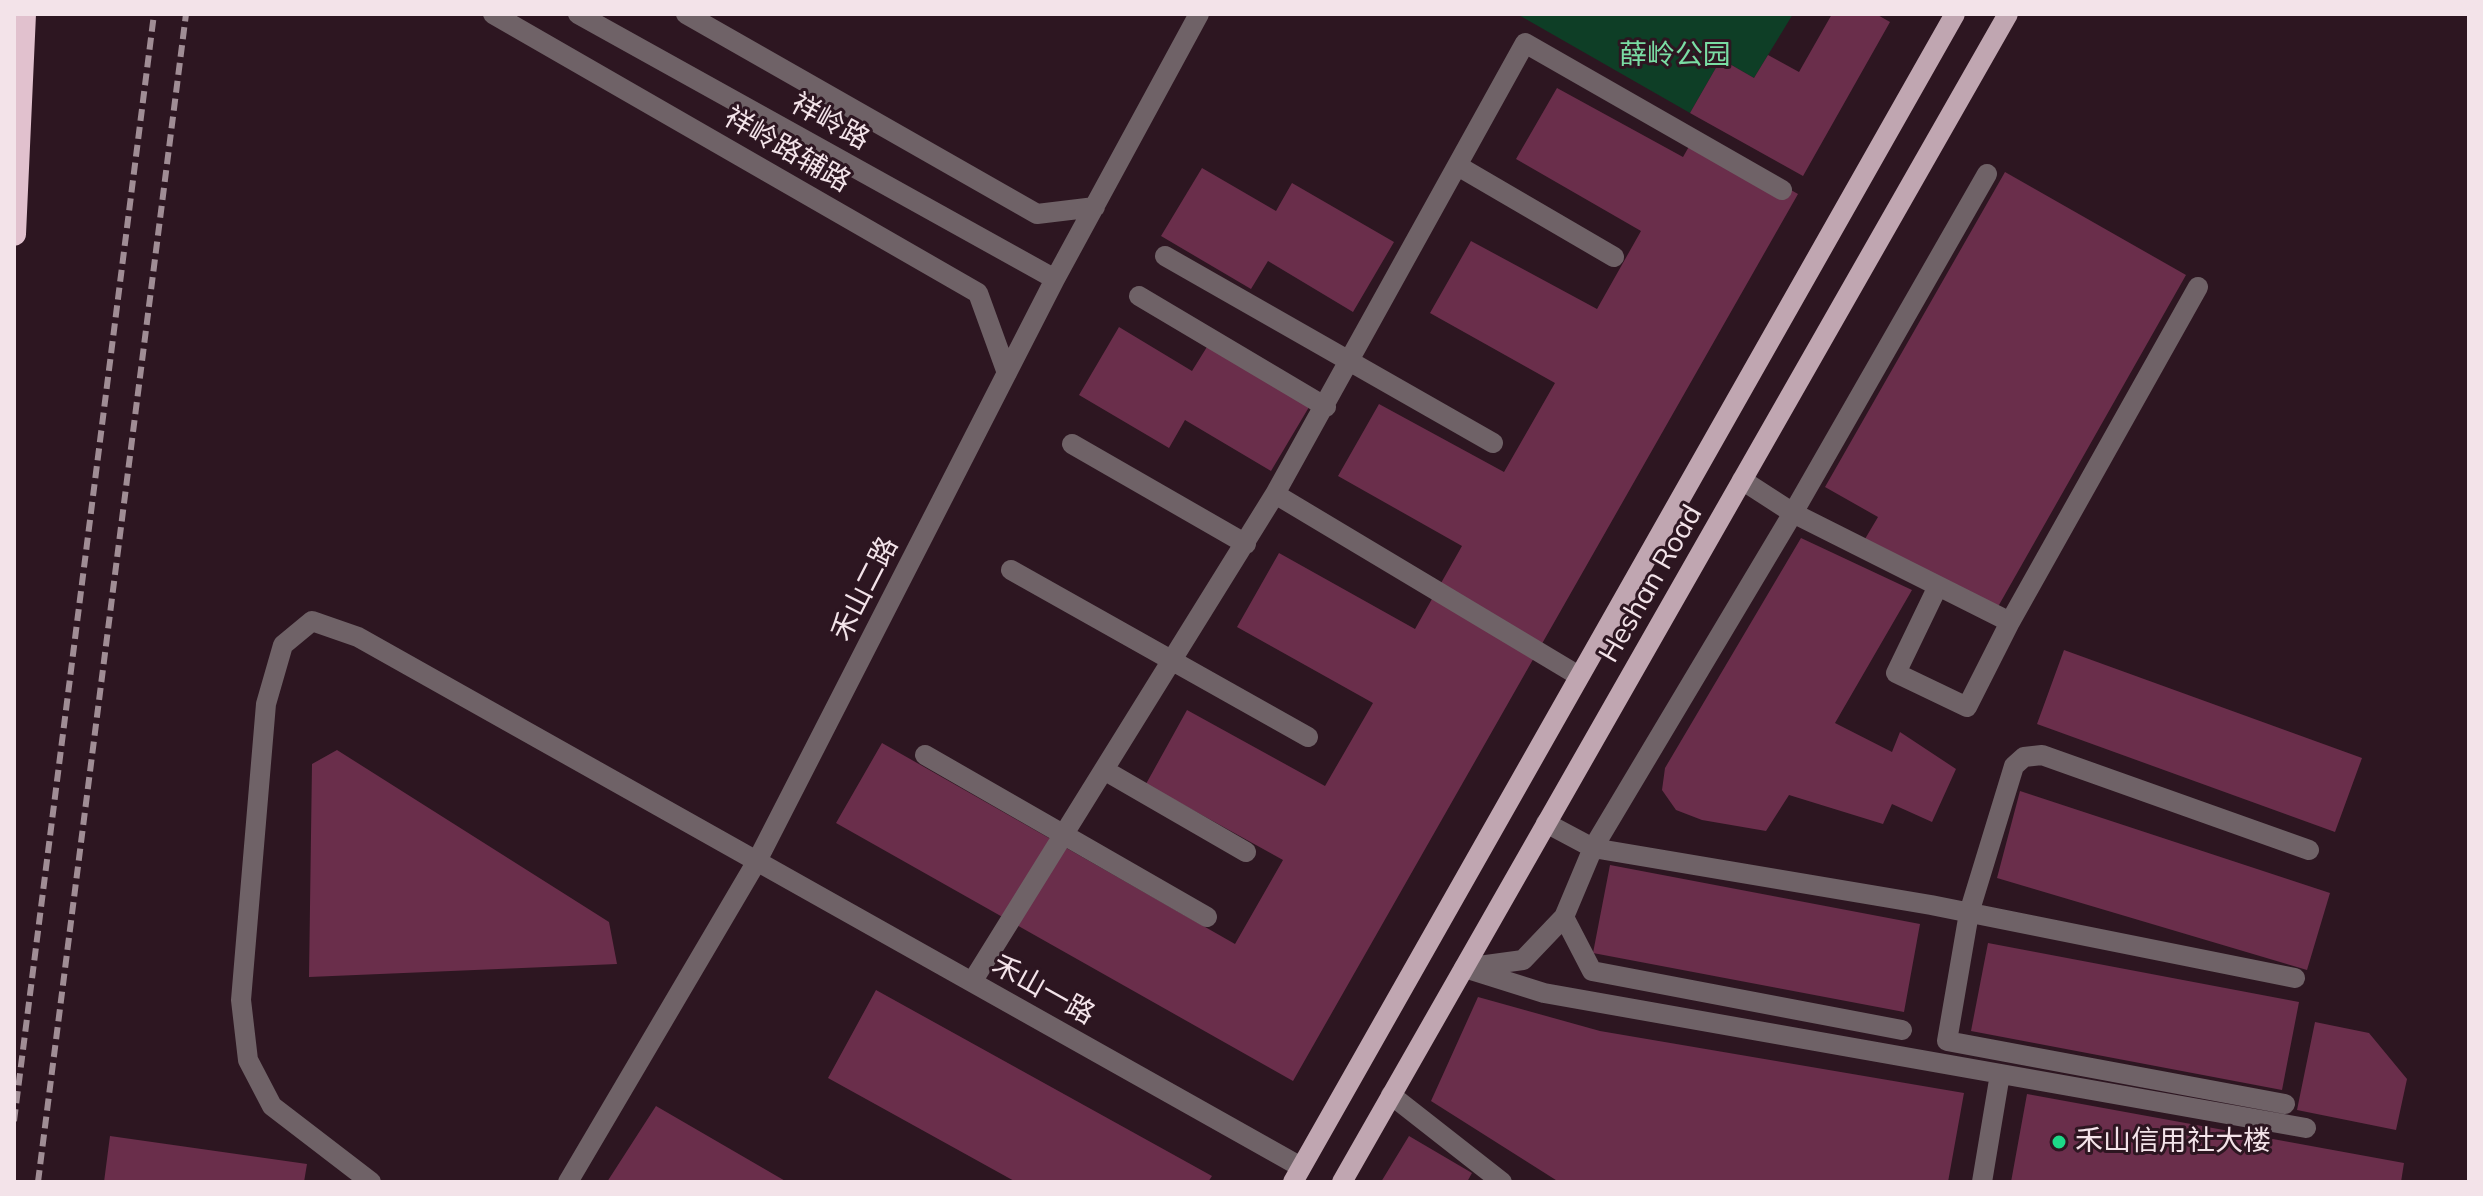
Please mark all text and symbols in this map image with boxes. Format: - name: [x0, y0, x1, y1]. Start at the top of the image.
- park label: 薛岭公园: [1619, 39, 1731, 73]
- street label: 祥岭路: [785, 87, 875, 157]
- street label: 祥岭路辅路: [718, 100, 856, 200]
- street label: Heshan Road: [1592, 499, 1710, 669]
- street label: 禾山二路: [825, 531, 905, 647]
- street label: 禾山一路: [986, 948, 1100, 1032]
- place label: 禾山信用社大楼: [2075, 1125, 2271, 1159]
- marker: 禾山信用社大楼: [2050, 1133, 2068, 1151]

